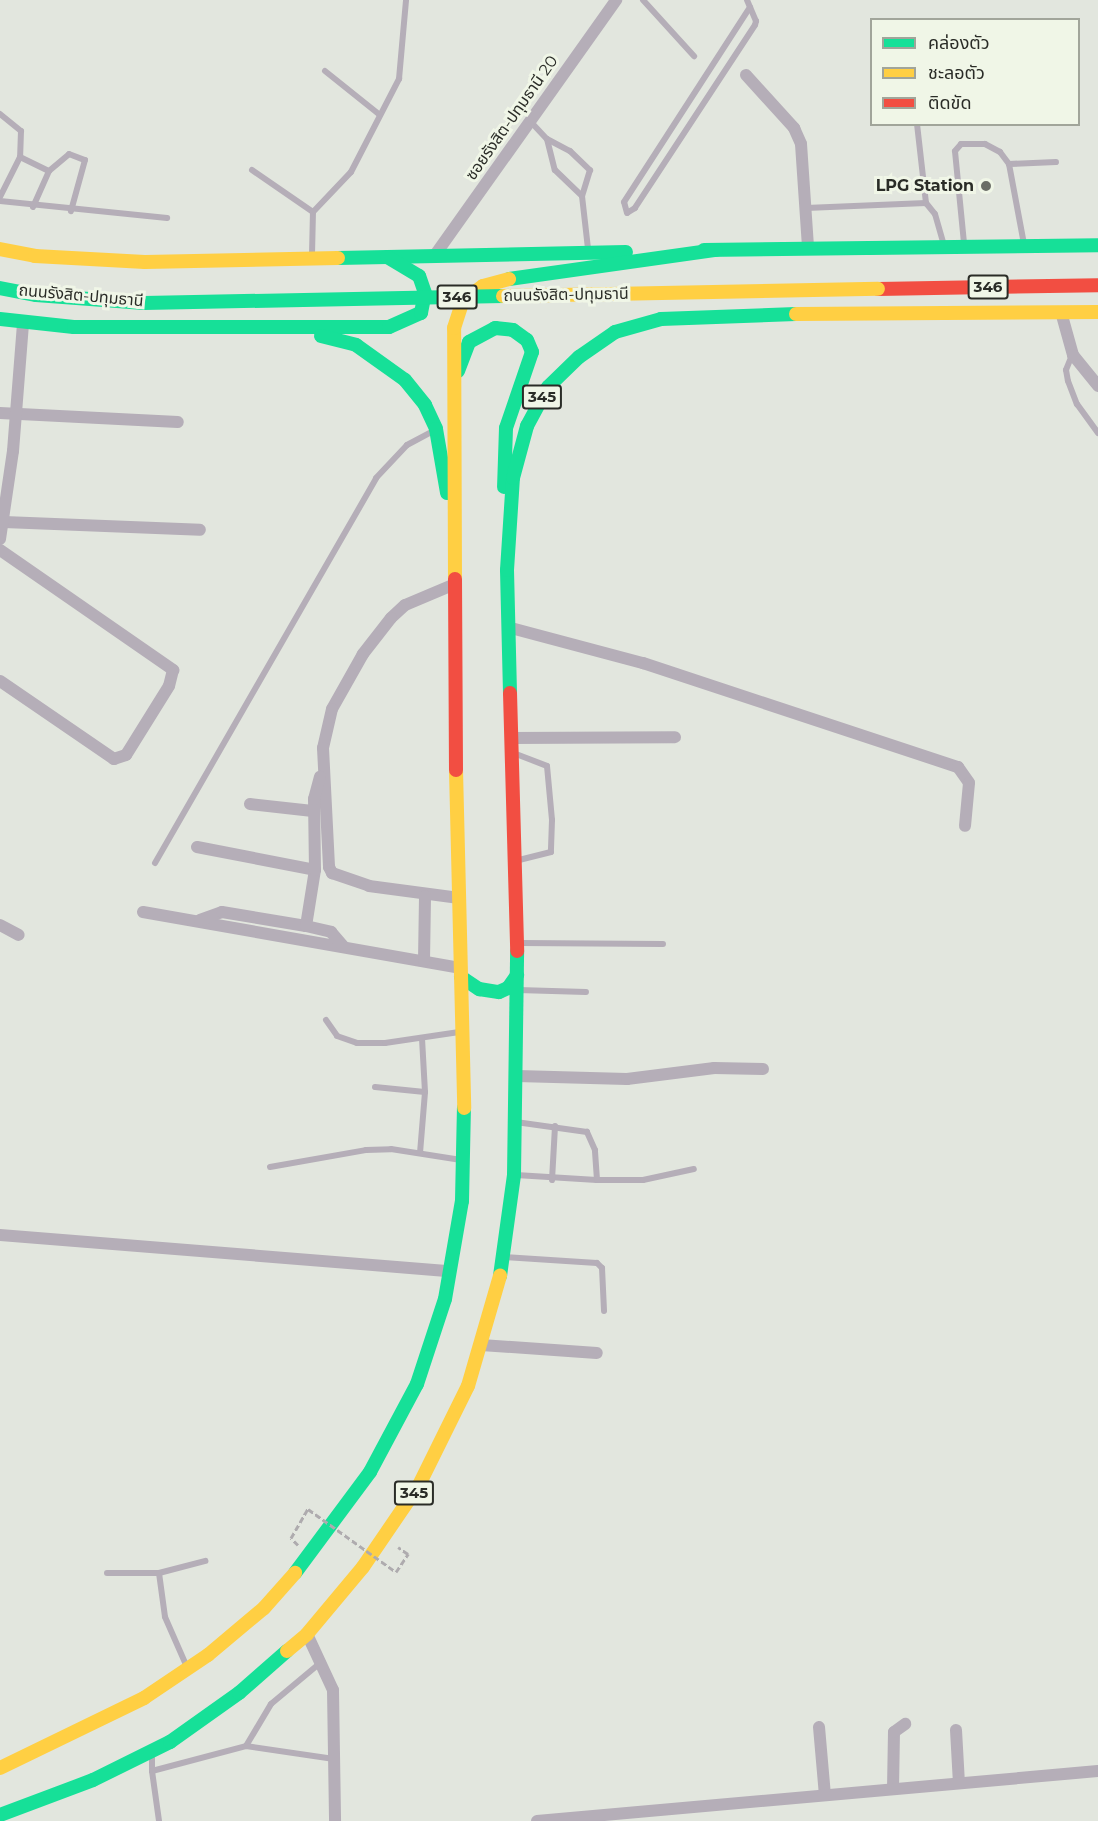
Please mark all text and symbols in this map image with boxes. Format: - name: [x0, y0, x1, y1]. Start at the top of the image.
- legend: [870, 18, 1080, 126]
- text: คล่องตัว: [928, 32, 990, 54]
- street label: ซอยรังสิต-ปทุมธานี 20: [462, 52, 562, 184]
- text: ชะลอตัว: [928, 62, 985, 84]
- text: ติดขัด: [928, 92, 971, 114]
- place label: LPG Station: [876, 176, 974, 196]
- marker: LPG Station: [979, 179, 993, 193]
- road number: 346: [967, 275, 1009, 299]
- street label: ถนนรังสิต-ปทุมธานี: [18, 281, 144, 311]
- street label: ถนนรังสิต-ปทุมธานี: [503, 284, 629, 306]
- road number: 346: [436, 285, 478, 309]
- road number: 345: [521, 385, 563, 409]
- road number: 345: [393, 1481, 435, 1505]

